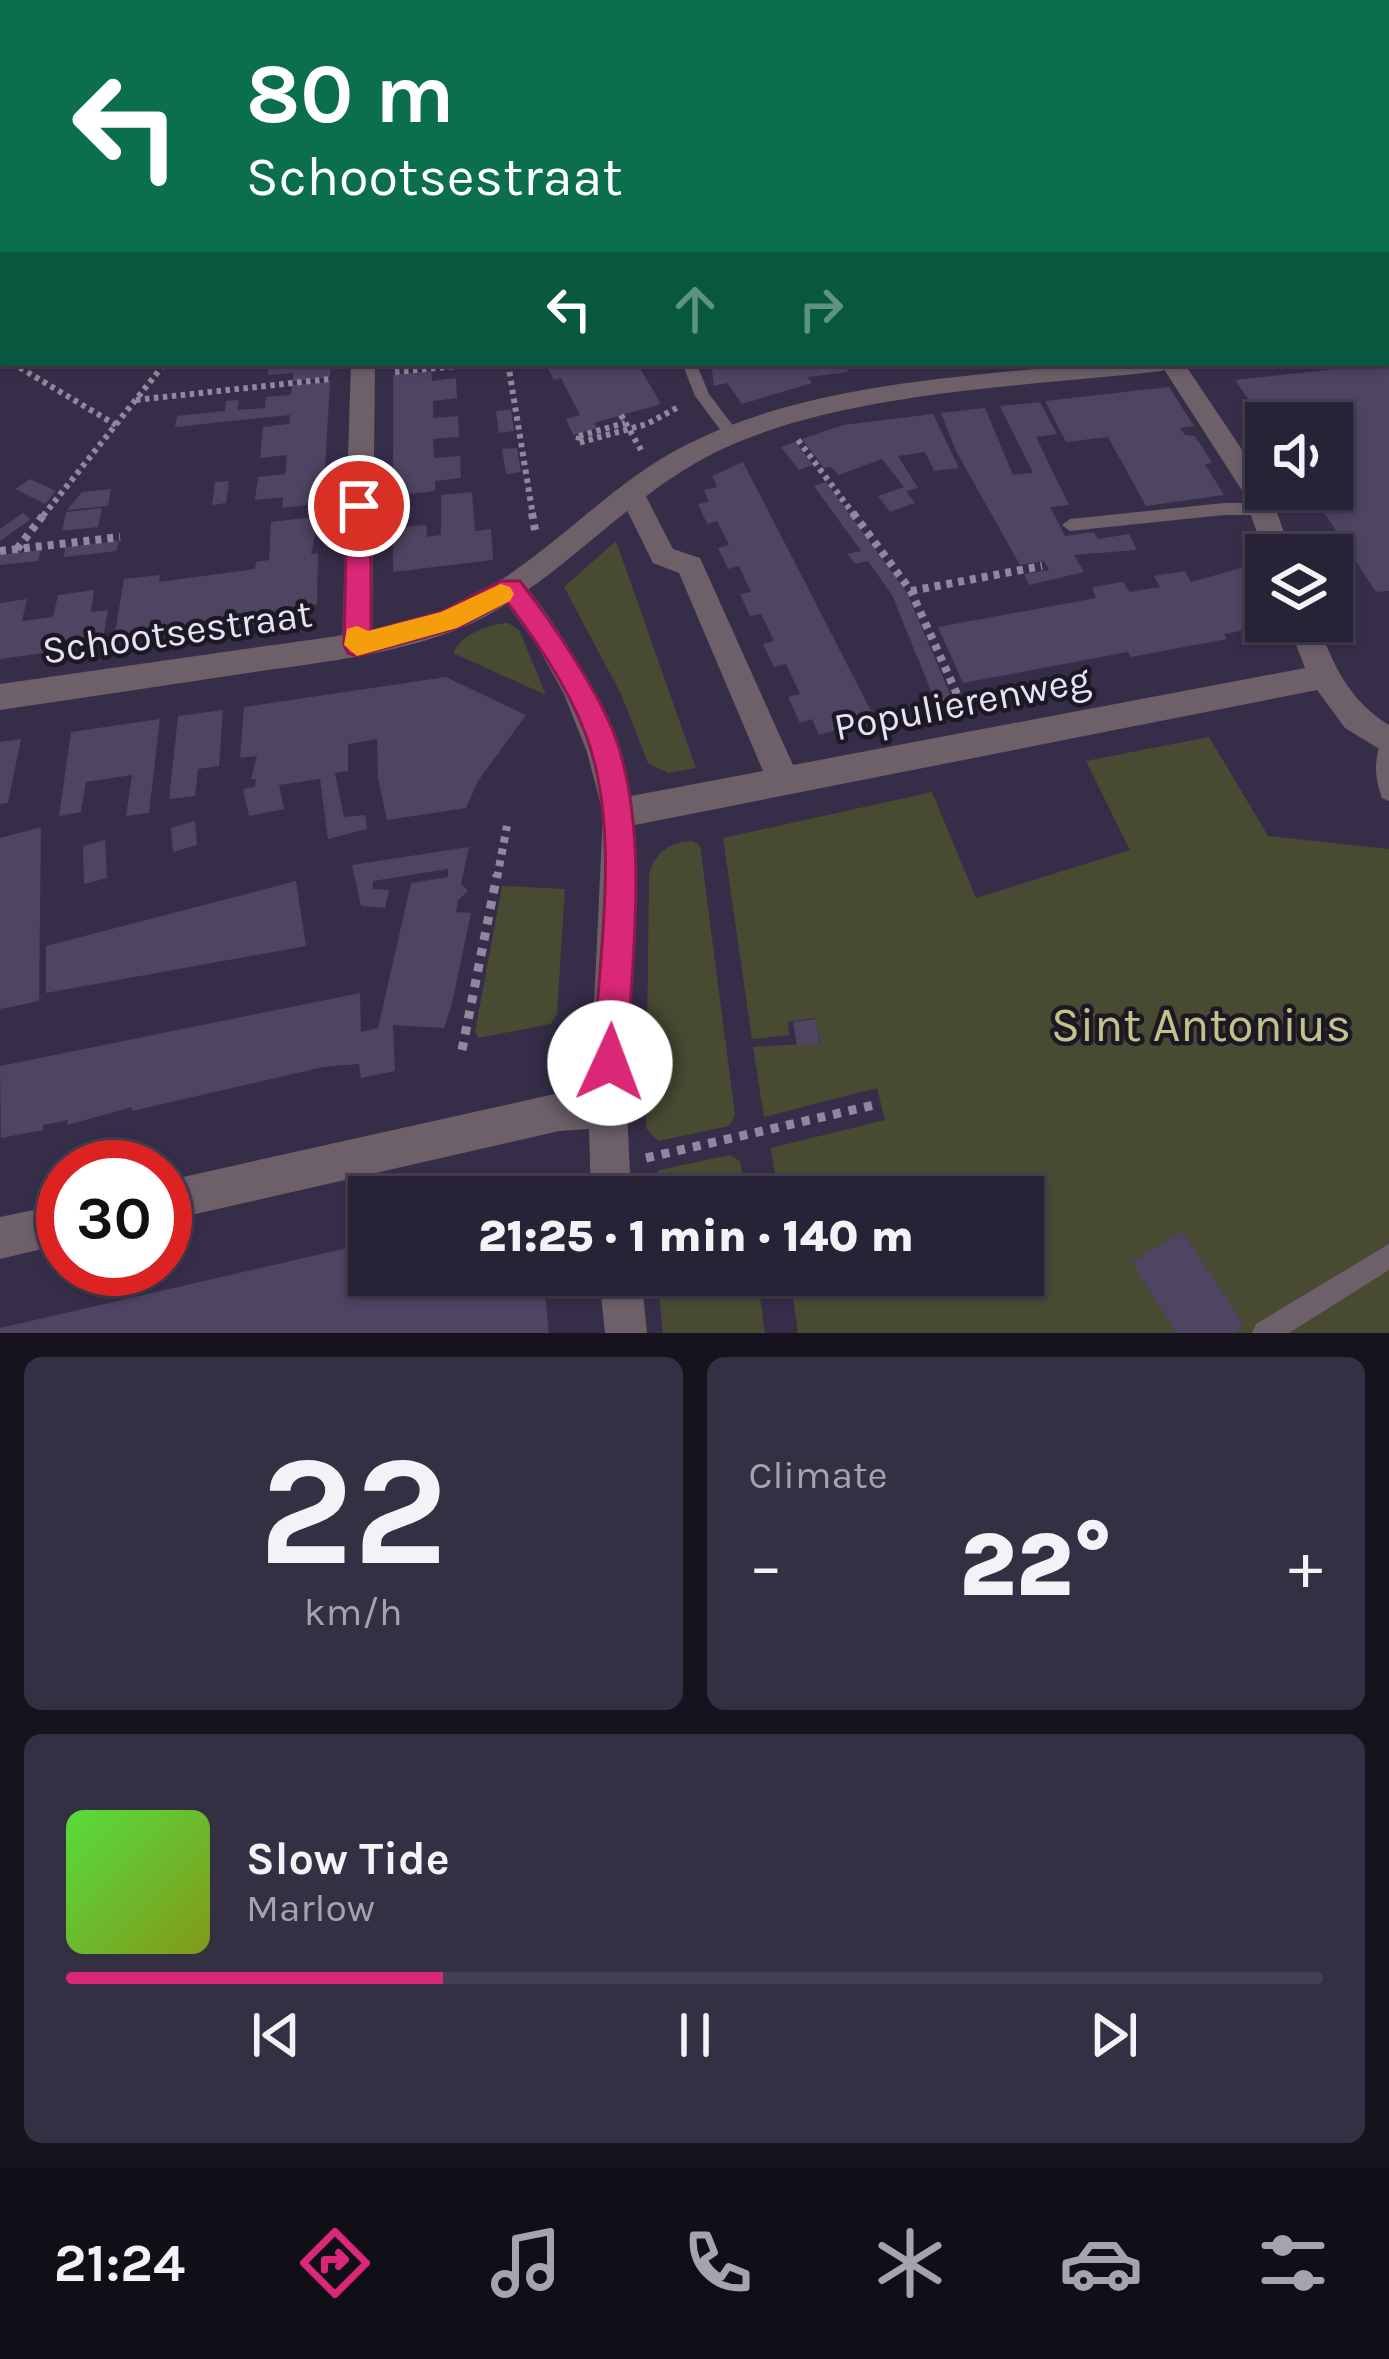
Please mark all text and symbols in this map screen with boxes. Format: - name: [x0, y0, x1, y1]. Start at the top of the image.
- text: 80 m: [246, 45, 454, 143]
- icon: left: [48, 48, 204, 204]
- text: Schootsestraat: [246, 145, 623, 209]
- icon: left: [536, 276, 602, 342]
- icon: ahead: [662, 276, 728, 342]
- icon: right: [788, 276, 854, 342]
- map controls: [1245, 402, 1353, 642]
- button: sound: [1245, 402, 1353, 510]
- pin: [308, 455, 410, 557]
- icon: arrive: [326, 473, 392, 539]
- button: layers: [1245, 534, 1353, 642]
- street label: Schootsestraat: [39, 590, 315, 674]
- street label: Populierenweg: [830, 656, 1094, 750]
- park label: Sint Antonius: [1051, 997, 1351, 1053]
- position arrow: [547, 1000, 673, 1126]
- speed limit sign: 30: [36, 1140, 192, 1296]
- text: 21:25 · 1 min · 140 m: [478, 1210, 914, 1262]
- text: 22: [259, 1420, 448, 1602]
- text: Climate: [749, 1452, 888, 1498]
- text: 22°: [959, 1512, 1112, 1618]
- text: −: [749, 1527, 783, 1605]
- text: +: [1288, 1527, 1323, 1605]
- text: km/h: [304, 1589, 403, 1635]
- text: Slow Tide: [246, 1833, 450, 1885]
- text: Marlow: [246, 1885, 375, 1931]
- icon: previous: [243, 2002, 309, 2068]
- icon: pause: [662, 2002, 728, 2068]
- icon: next: [1081, 2002, 1147, 2068]
- icon: directions: [293, 2221, 377, 2305]
- icon: music: [484, 2221, 568, 2305]
- icon: phone: [676, 2221, 760, 2305]
- icon: climate: [868, 2221, 952, 2305]
- icon: car: [1059, 2221, 1143, 2305]
- icon: filters: [1251, 2221, 1335, 2305]
- text: 21:24: [54, 2231, 185, 2295]

